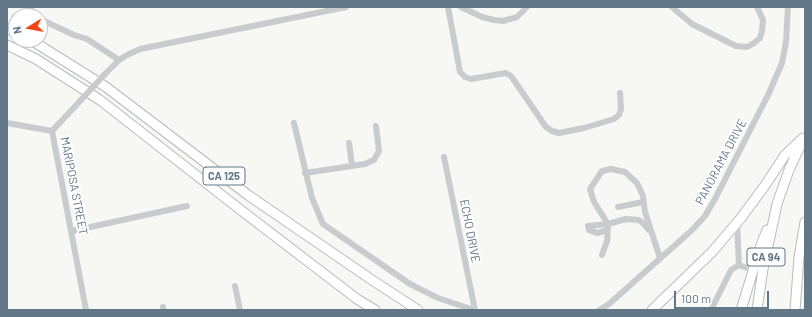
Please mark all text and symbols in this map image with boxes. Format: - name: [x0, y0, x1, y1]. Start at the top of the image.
- north arrow: [8, 8, 48, 48]
- text: N: [10, 25, 24, 35]
- street label: PANORAMA DRIVE: [692, 117, 750, 207]
- street label: MARIPOSA STREET: [57, 136, 91, 236]
- road number: CA 125: [203, 167, 245, 185]
- street label: ECHO DRIVE: [457, 198, 483, 264]
- road number: CA 94: [747, 248, 785, 266]
- scale bar: [676, 283, 771, 309]
- text: 100 m: [681, 291, 711, 305]

